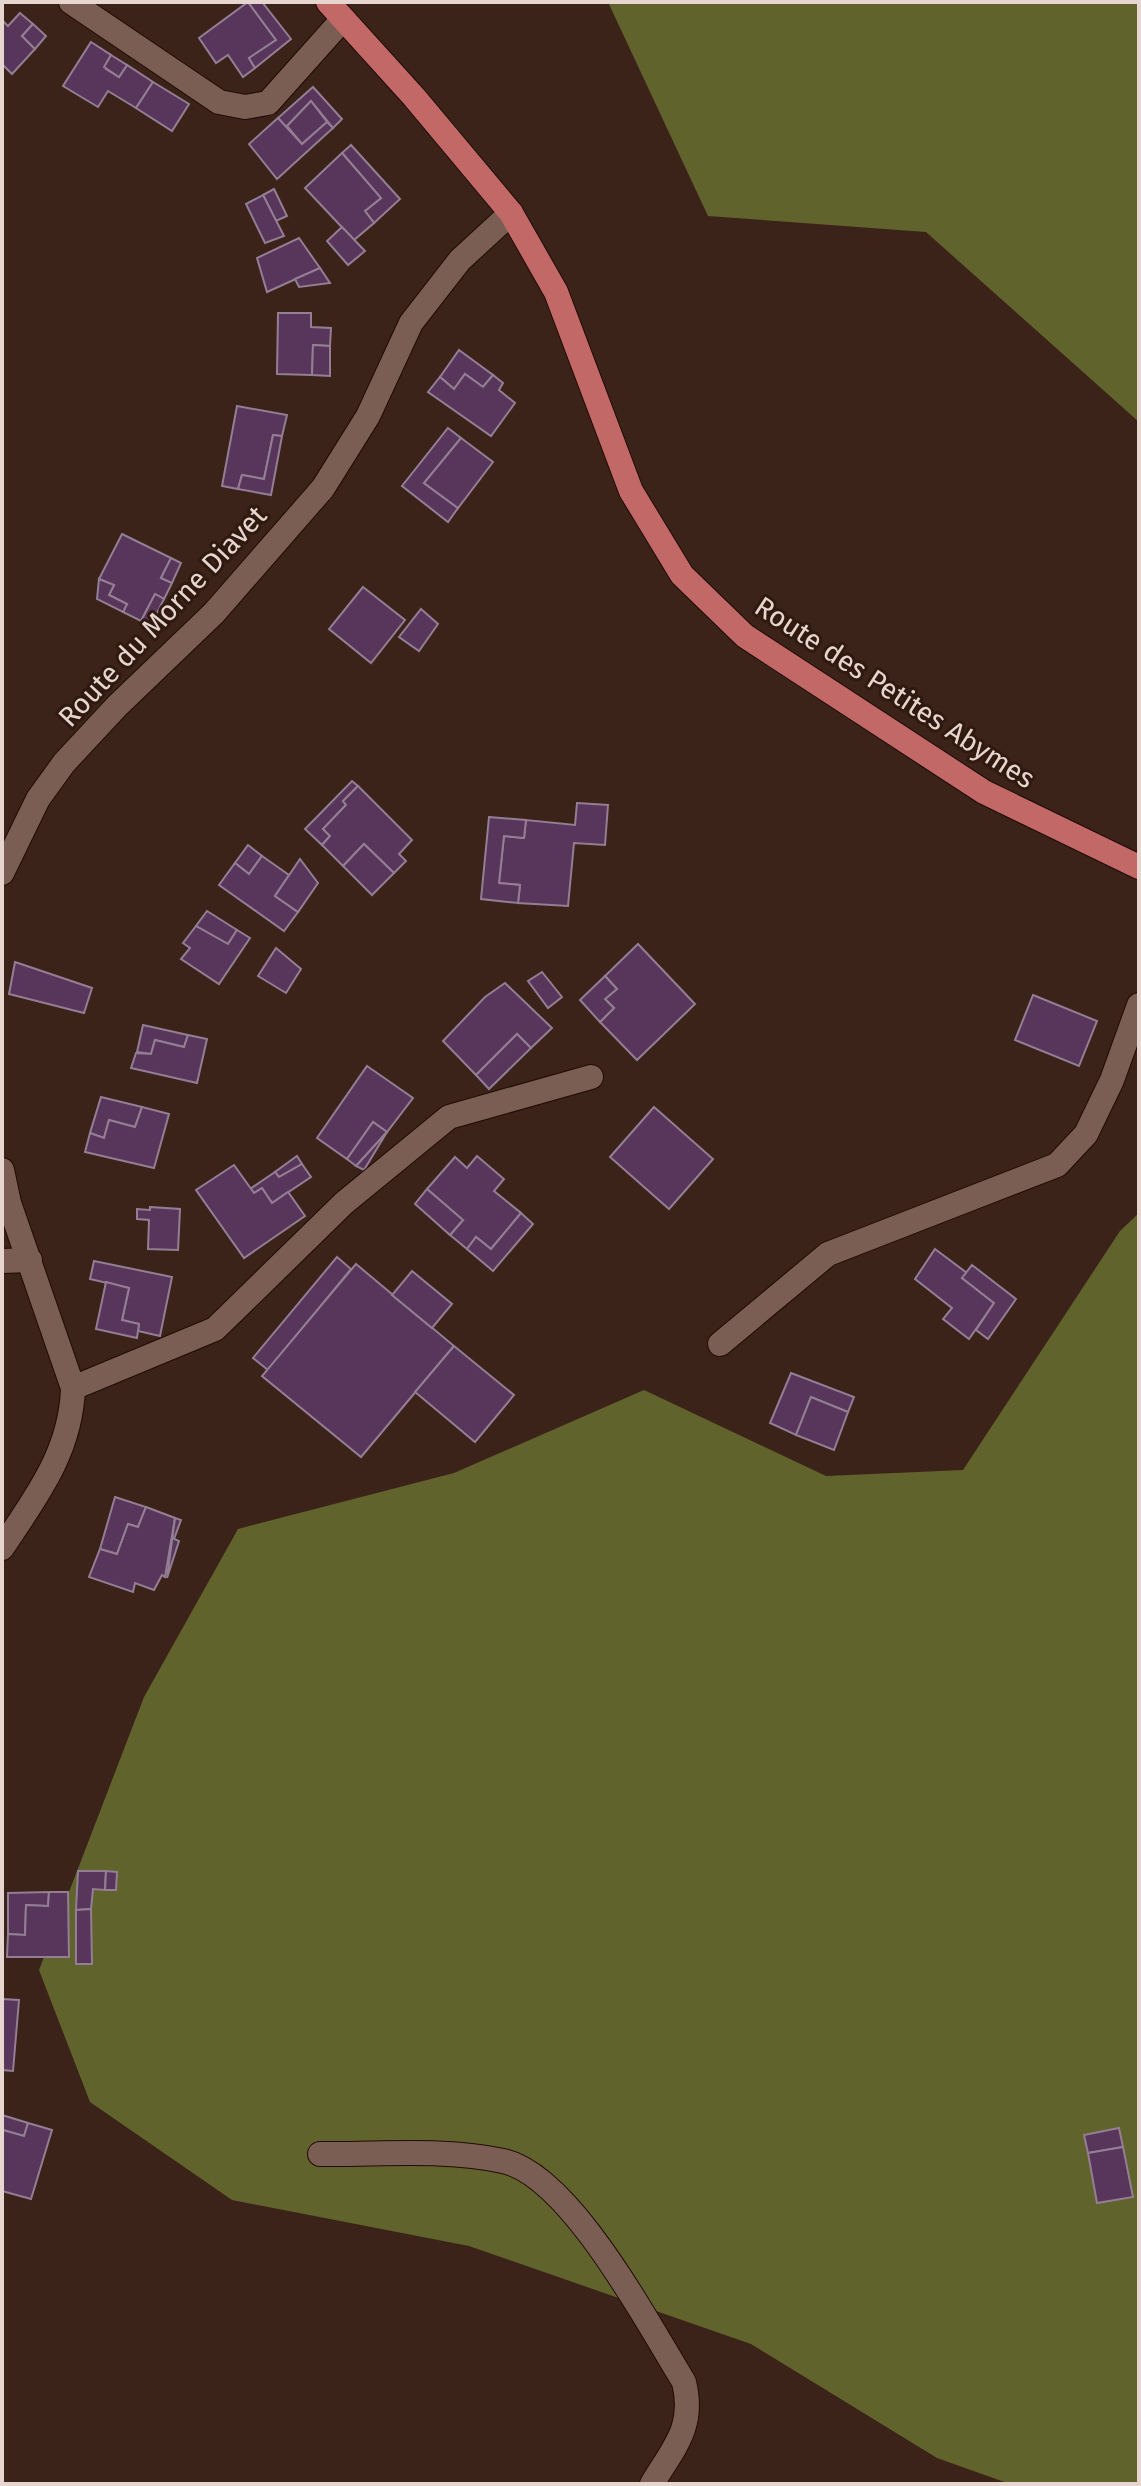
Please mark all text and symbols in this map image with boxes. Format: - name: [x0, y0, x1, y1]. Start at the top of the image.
- street label: Route du Morne Diavet: [51, 498, 274, 734]
- street label: Route des Petites Abymes: [749, 590, 1041, 795]

